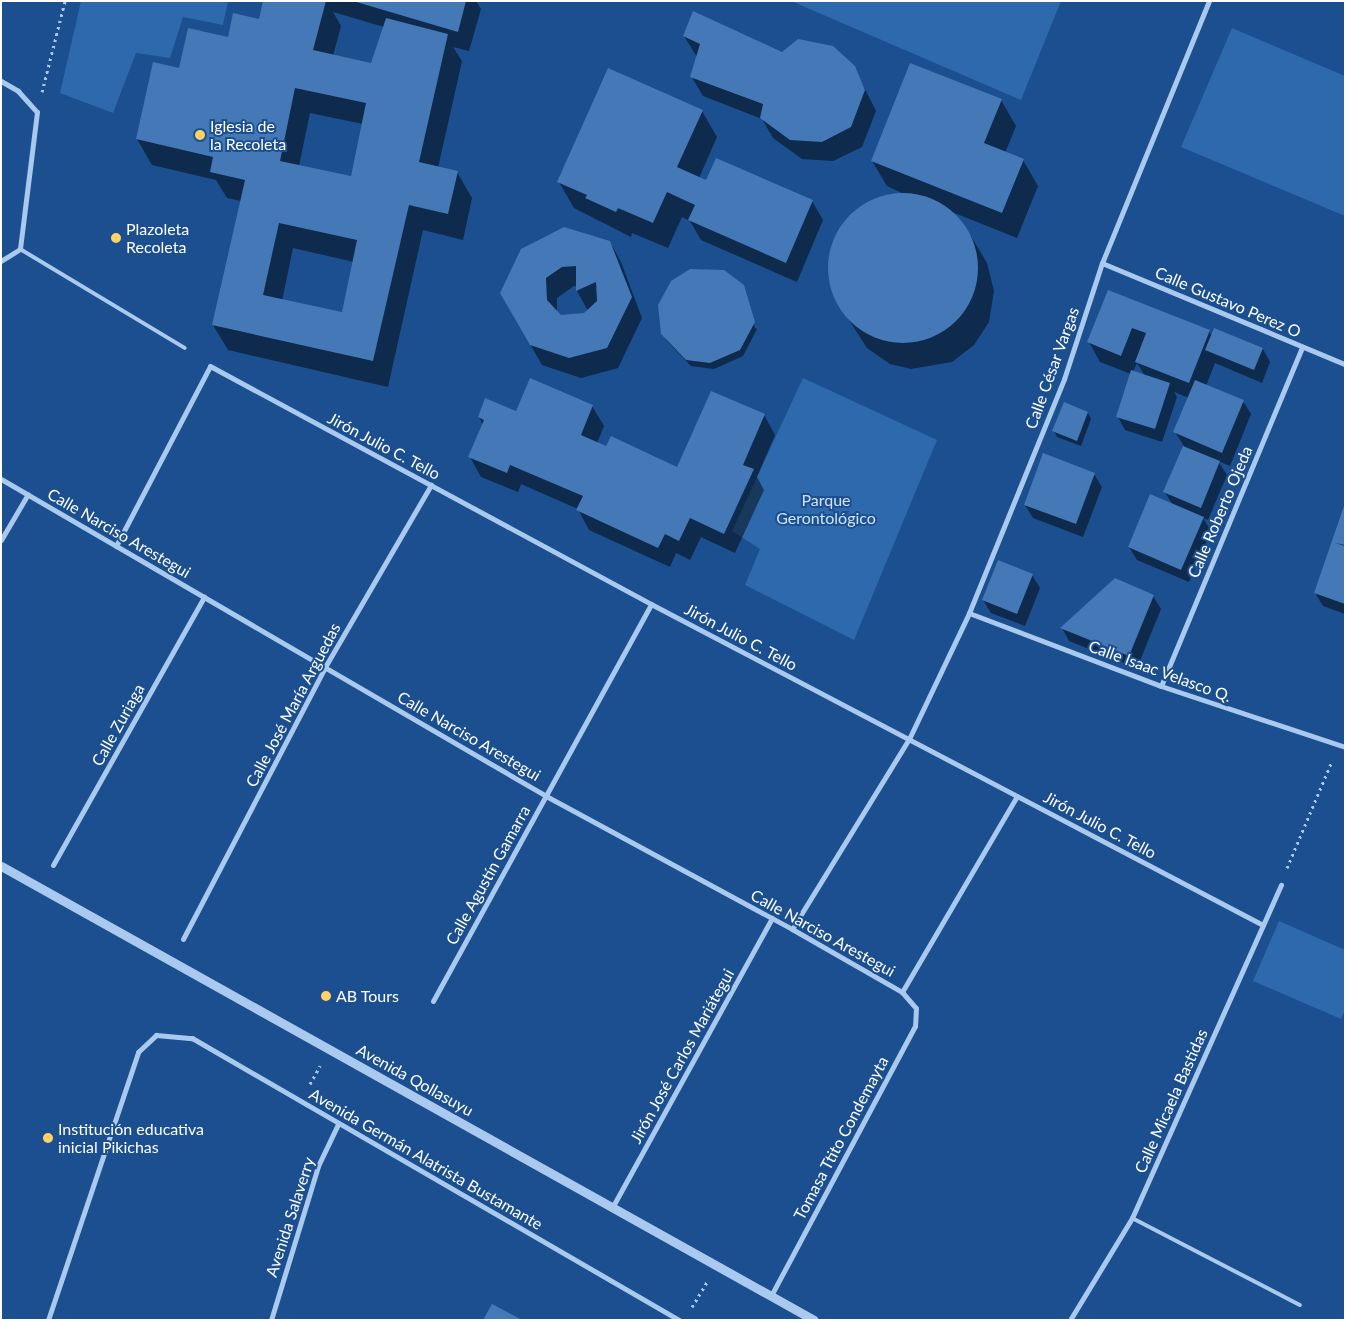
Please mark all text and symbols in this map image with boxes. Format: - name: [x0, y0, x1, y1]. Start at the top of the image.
- place label: Iglesia de la Recoleta: [210, 116, 286, 154]
- marker: Iglesia de la Recoleta: [194, 129, 206, 141]
- place label: Plazoleta Recoleta: [126, 219, 189, 257]
- marker: Plazoleta Recoleta: [110, 232, 122, 244]
- street label: Calle Gustavo Perez O: [1152, 263, 1304, 341]
- street label: Calle César Vargas: [1021, 304, 1083, 432]
- street label: Jirón Julio C. Tello: [324, 408, 444, 484]
- street label: Calle Roberto Ojeda: [1184, 443, 1256, 581]
- street label: Calle Narciso Arestegui: [44, 484, 194, 582]
- park label: Parque Gerontológico: [776, 490, 876, 528]
- street label: Jirón Julio C. Tello: [681, 599, 801, 675]
- street label: Calle José María Arguedas: [241, 619, 345, 791]
- street label: Calle Isaac Velasco Q.: [1086, 636, 1234, 706]
- street label: Calle Zuriaga: [88, 681, 148, 769]
- street label: Calle Narciso Arestegui: [394, 687, 544, 785]
- street label: Jirón Julio C. Tello: [1040, 787, 1160, 863]
- street label: Calle Agustín Gamarra: [442, 802, 534, 948]
- street label: Calle Narciso Arestegui: [747, 885, 899, 981]
- street label: Jirón José Carlos Mariátegui: [626, 965, 738, 1147]
- place label: AB Tours: [336, 986, 399, 1006]
- marker: AB Tours: [320, 990, 332, 1002]
- street label: Calle Micaela Bastidas: [1131, 1026, 1211, 1176]
- street label: Avenida Qollasuyu: [353, 1040, 477, 1120]
- street label: Tomasa Ttito Condemayta: [790, 1053, 892, 1223]
- street label: Avenida Germán Alatrista Bustamante: [306, 1084, 546, 1234]
- place label: Institución educativa inicial Pikichas: [58, 1119, 204, 1157]
- marker: Institución educativa inicial Pikichas: [42, 1132, 54, 1144]
- street label: Avenida Salaverry: [262, 1155, 318, 1279]

